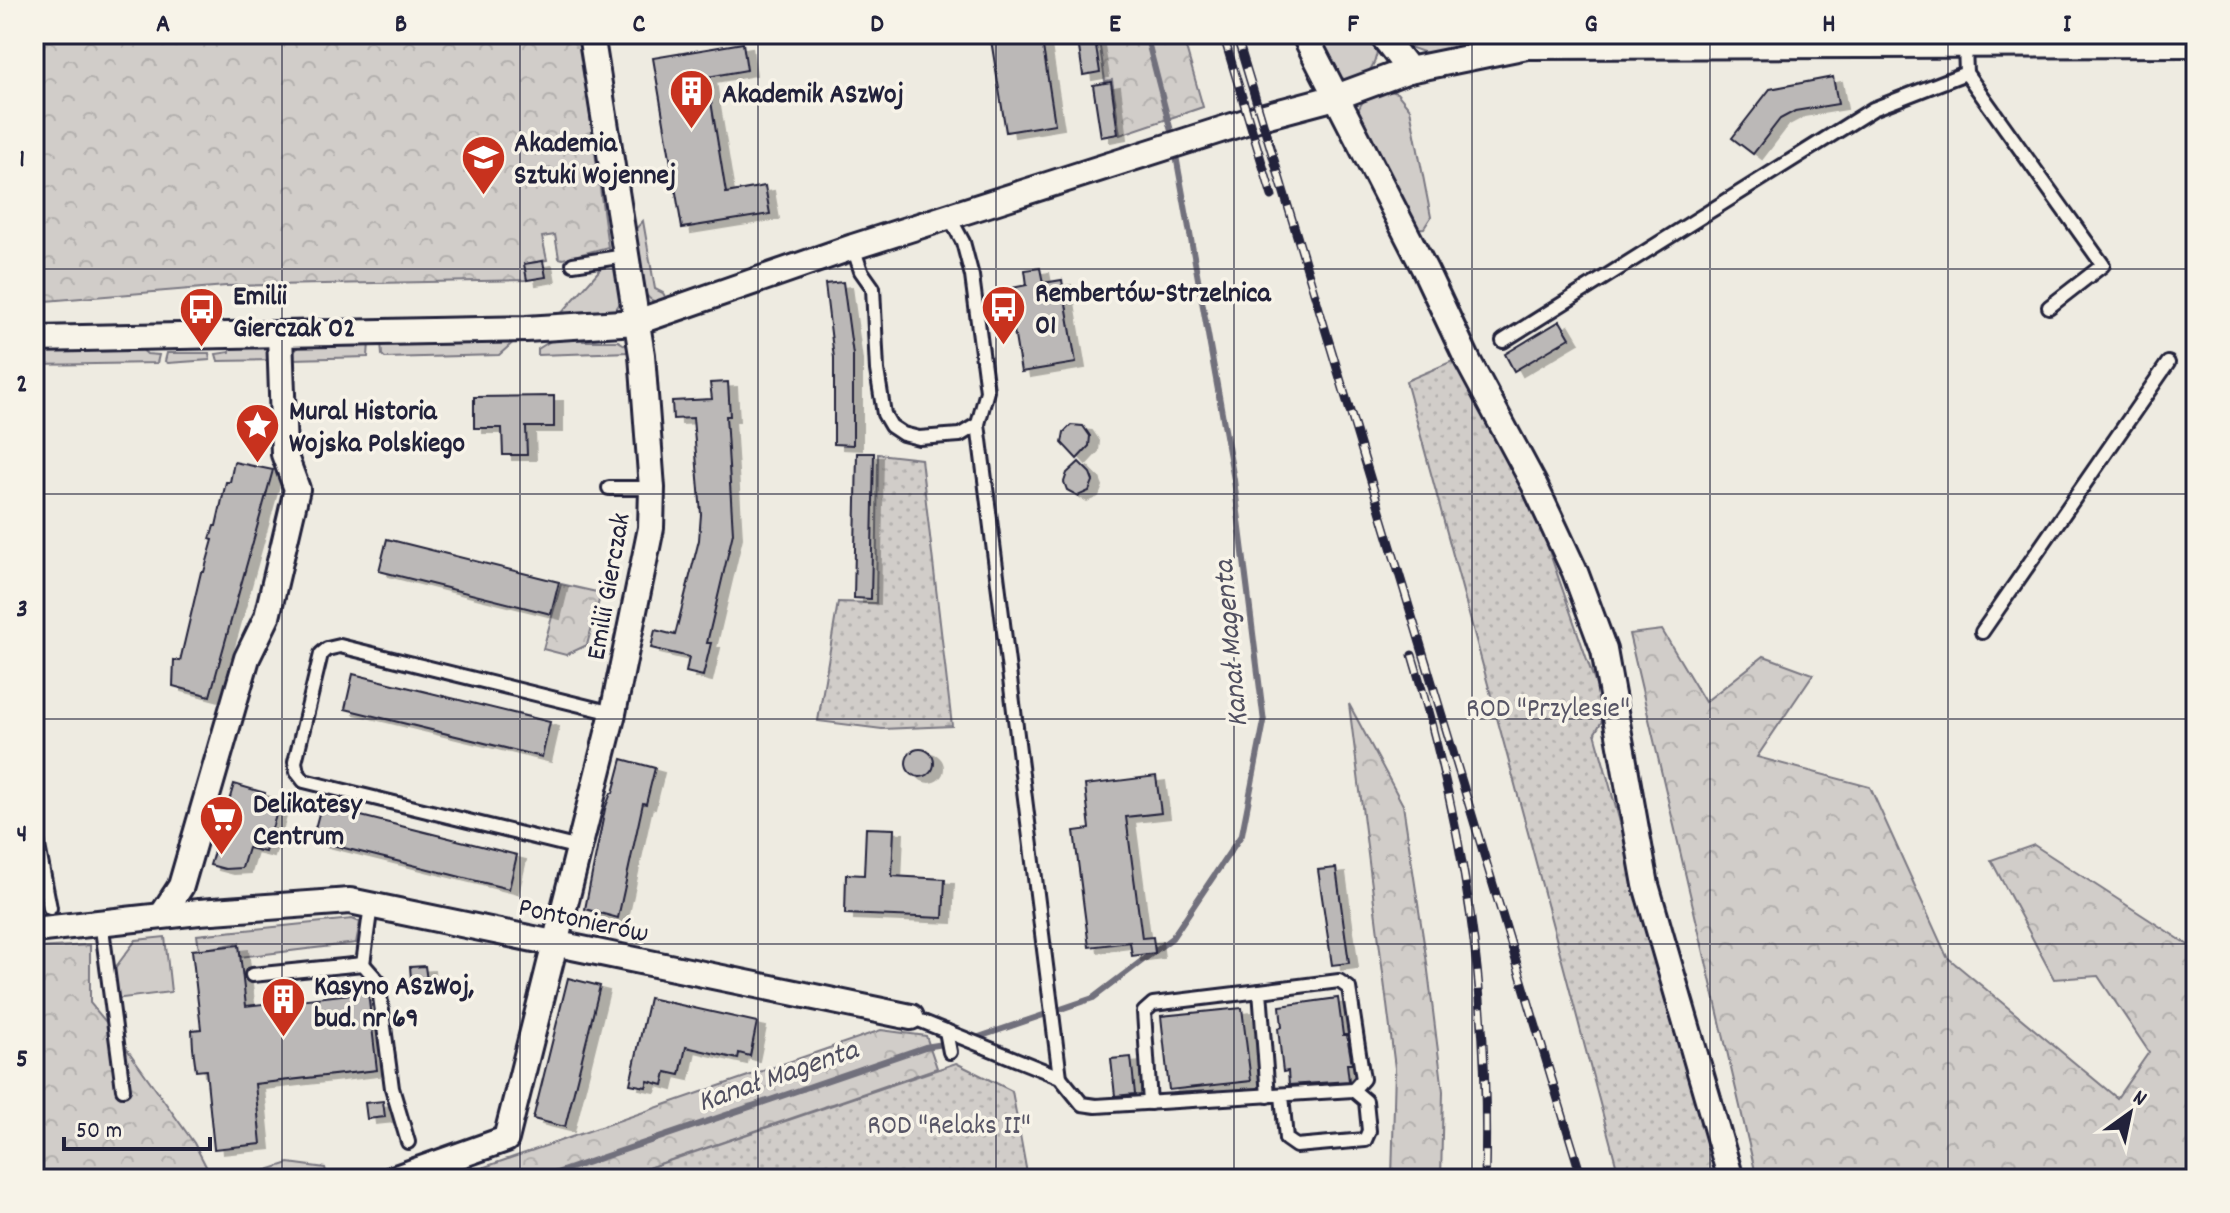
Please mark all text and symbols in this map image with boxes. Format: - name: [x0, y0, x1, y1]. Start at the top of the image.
- text: A: [156, 7, 170, 44]
- text: B: [395, 7, 407, 44]
- text: C: [633, 7, 646, 44]
- text: D: [870, 7, 884, 44]
- text: E: [1109, 7, 1121, 44]
- text: F: [1347, 7, 1359, 44]
- text: G: [1584, 7, 1598, 44]
- text: H: [1822, 7, 1836, 44]
- text: I: [2063, 7, 2072, 44]
- building icon: Akademik ASzWoj: [667, 68, 715, 131]
- place label: Akademik ASzWoj: [722, 77, 904, 117]
- place label: Akademia Sztuki Wojennej: [514, 126, 676, 198]
- school or university icon: Akademia Sztuki Wojennej: [459, 133, 507, 196]
- text: 1: [19, 142, 25, 179]
- place label: Rembertów-Strzelnica 01: [1035, 276, 1271, 348]
- place label: Emilii Gierczak 02: [233, 279, 355, 351]
- bus stop icon: Rembertów-Strzelnica 01: [980, 283, 1028, 346]
- bus stop icon: Emilii Gierczak 02: [178, 286, 226, 349]
- text: 2: [16, 367, 28, 404]
- place label: Mural Historia Wojska Polskiego: [289, 394, 465, 466]
- place icon: Mural Historia Wojska Polskiego: [234, 401, 282, 464]
- street label: Emilii Gierczak: [578, 510, 644, 664]
- water label: Kanał Magenta: [1205, 556, 1262, 729]
- text: 3: [16, 592, 28, 629]
- park label: ROD "Przylesie": [1466, 691, 1630, 731]
- place label: Delikatesy Centrum: [253, 787, 364, 859]
- supermarket icon: Delikatesy Centrum: [198, 794, 246, 857]
- text: 4: [17, 817, 27, 854]
- street label: Pontonierów: [514, 890, 652, 956]
- place label: Kasyno ASzWoj, bud. nr 69: [314, 969, 474, 1041]
- building icon: Kasyno ASzWoj, bud. nr 69: [259, 976, 307, 1039]
- water label: Kanał Magenta: [692, 1030, 866, 1126]
- text: 5: [16, 1042, 28, 1079]
- north arrow: [2090, 1073, 2170, 1153]
- text: N: [2126, 1083, 2152, 1115]
- scale bar: [64, 1101, 210, 1151]
- park label: ROD "Relaks II": [867, 1108, 1031, 1148]
- text: 50 m: [76, 1115, 122, 1149]

